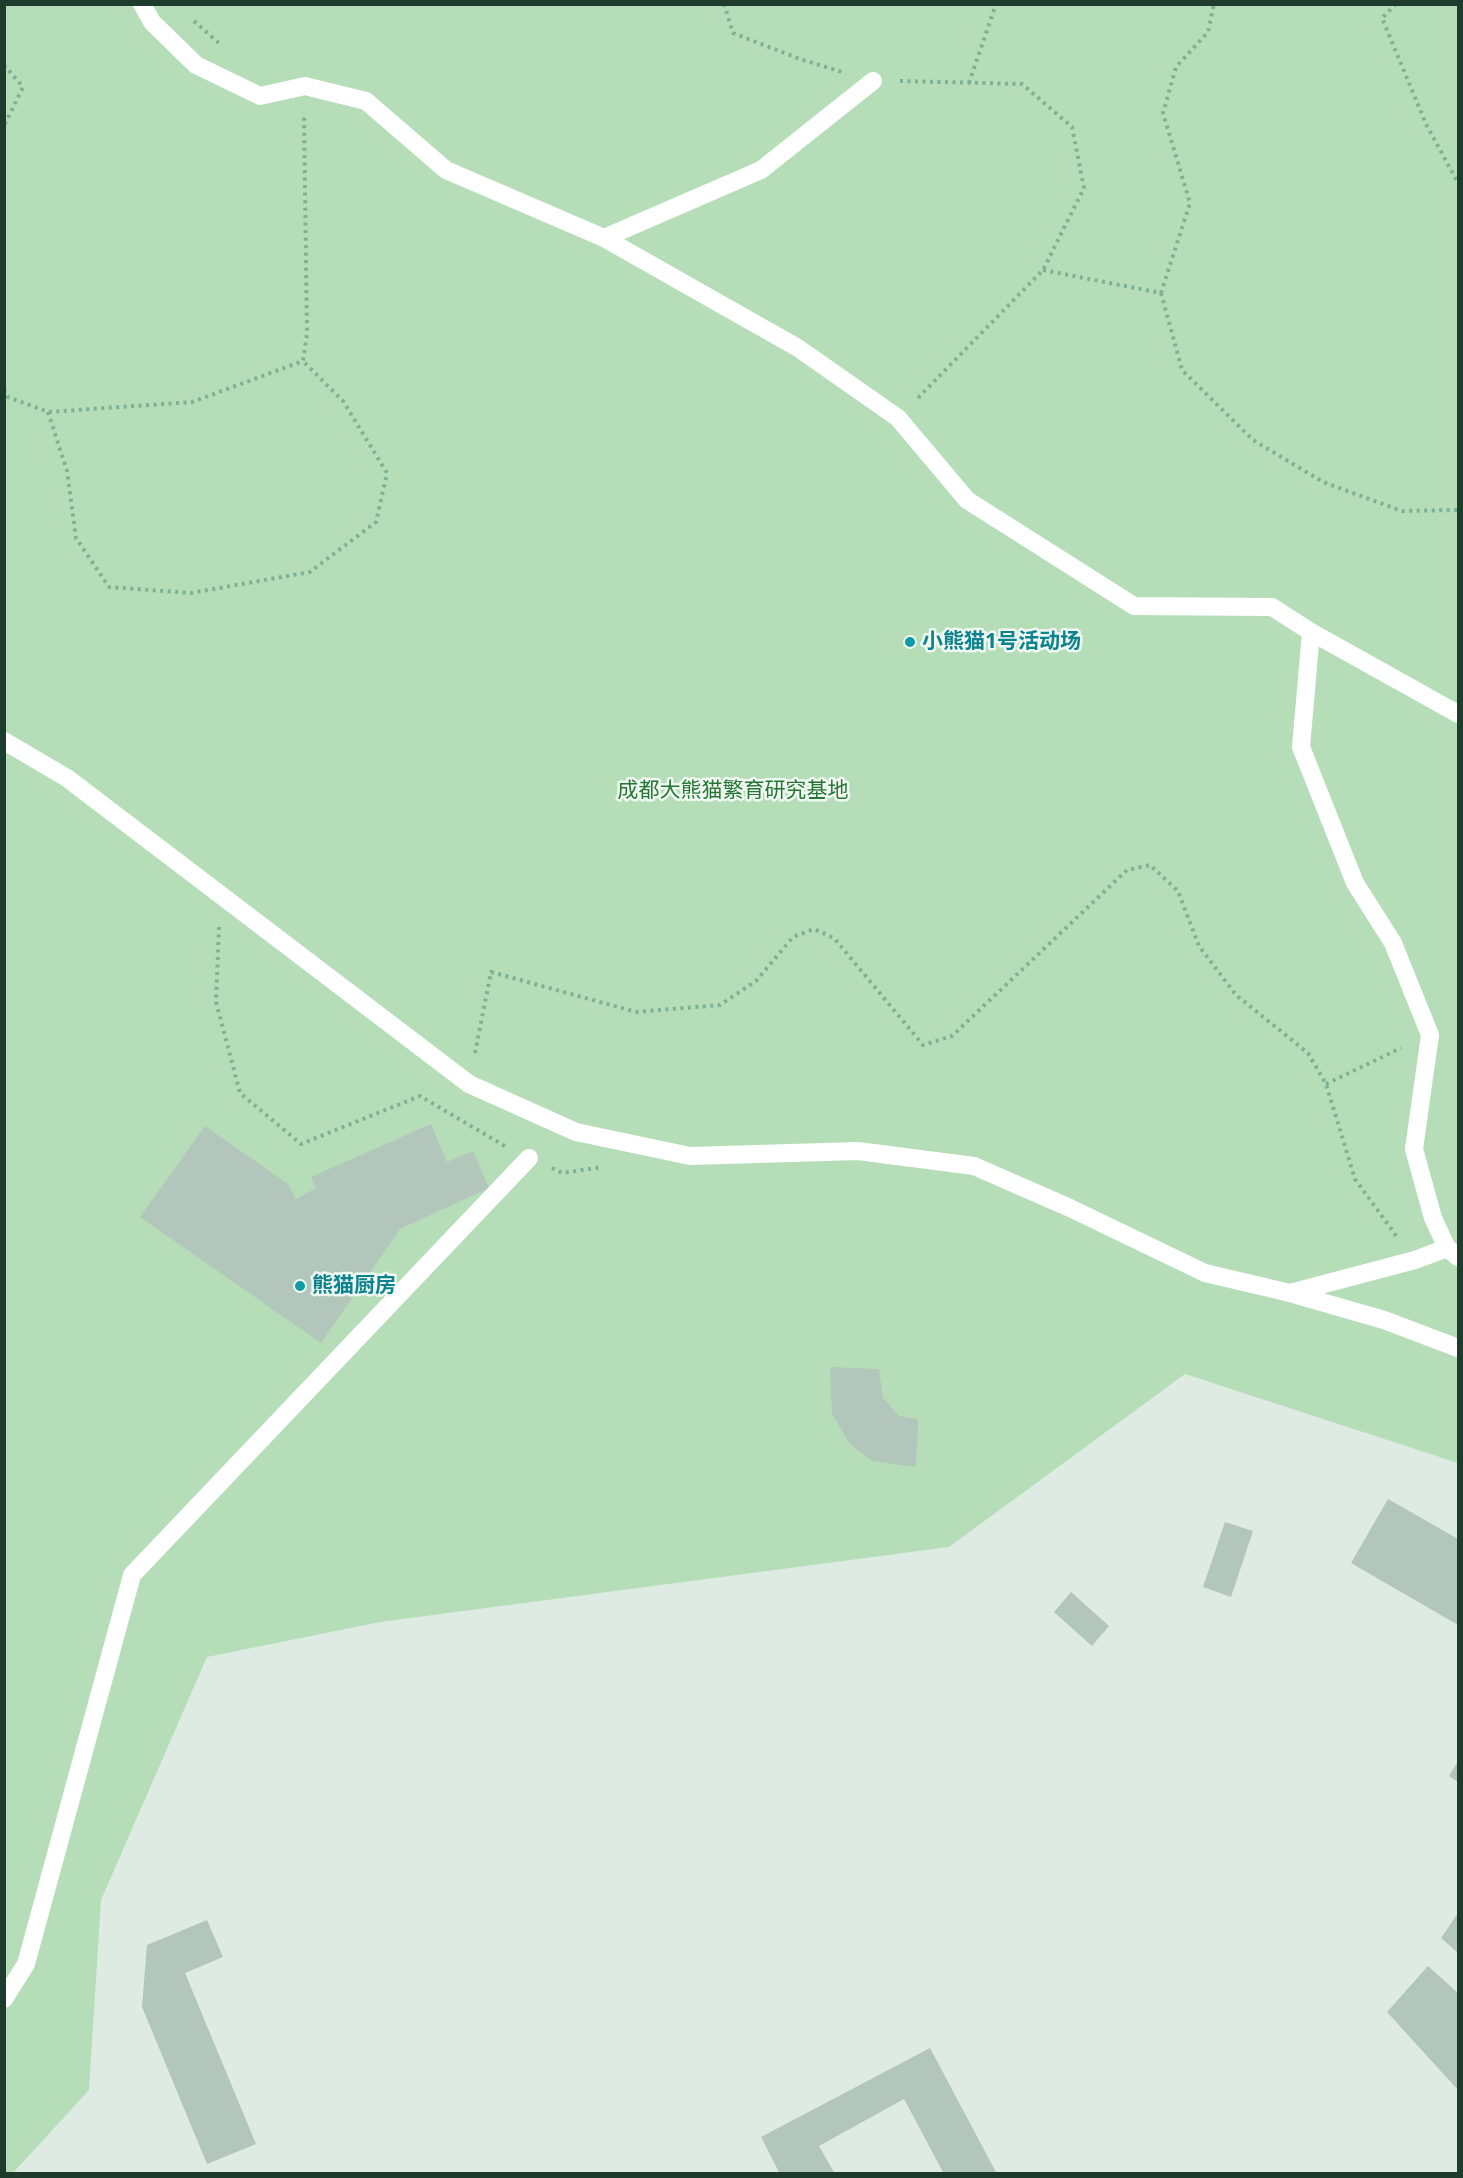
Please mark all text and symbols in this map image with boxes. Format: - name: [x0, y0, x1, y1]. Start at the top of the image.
- place label: 小熊猫1号活动场: [922, 629, 1081, 655]
- marker: 小熊猫1号活动场: [903, 635, 917, 649]
- park label: 成都大熊猫繁育研究基地: [618, 778, 848, 804]
- place label: 熊猫厨房: [312, 1273, 396, 1299]
- marker: 熊猫厨房: [293, 1279, 307, 1293]

